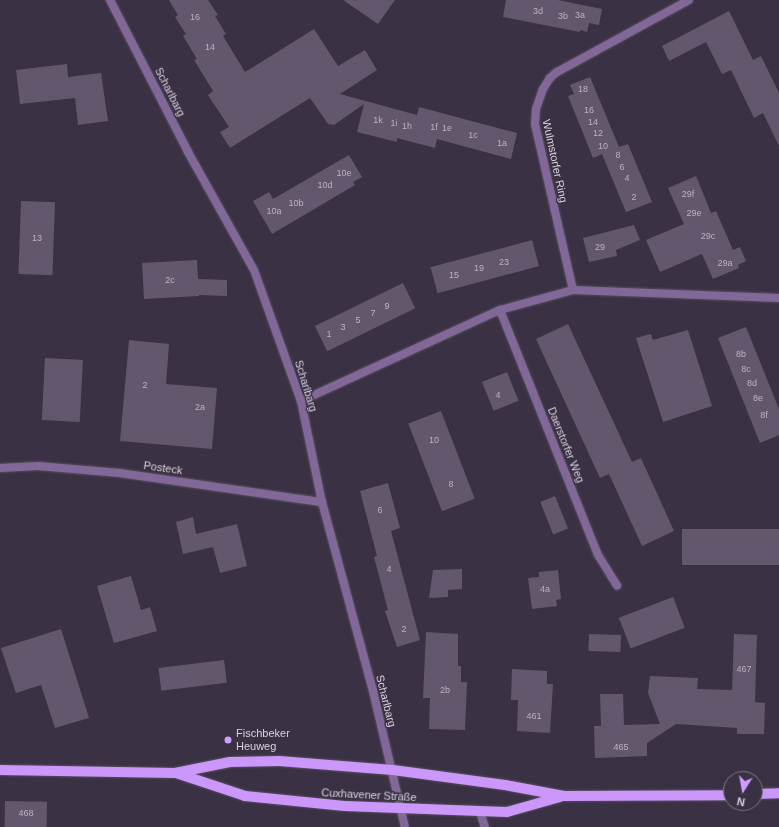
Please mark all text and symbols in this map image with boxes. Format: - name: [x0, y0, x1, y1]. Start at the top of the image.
- house number: 3d: [533, 6, 543, 16]
- house number: 3a: [575, 10, 585, 20]
- house number: 3b: [558, 11, 568, 21]
- house number: 16: [190, 12, 200, 22]
- house number: 14: [205, 42, 215, 52]
- street label: Scharlbarg: [152, 65, 188, 119]
- house number: 18: [578, 84, 588, 94]
- house number: 16: [584, 105, 594, 115]
- house number: 1k: [373, 115, 383, 125]
- house number: 14: [588, 117, 598, 127]
- house number: 1i: [390, 118, 398, 128]
- street label: Wulmstorfer Ring: [540, 118, 570, 204]
- house number: 1h: [402, 121, 412, 131]
- house number: 1f: [430, 122, 438, 132]
- house number: 1e: [442, 123, 452, 133]
- house number: 12: [593, 128, 603, 138]
- house number: 1c: [468, 130, 478, 140]
- house number: 1a: [497, 138, 507, 148]
- house number: 10: [598, 141, 608, 151]
- house number: 8: [615, 150, 621, 160]
- house number: 6: [619, 162, 625, 172]
- house number: 10e: [336, 168, 352, 178]
- house number: 4: [624, 173, 630, 183]
- house number: 10d: [317, 180, 333, 190]
- house number: 29f: [682, 189, 694, 199]
- house number: 2: [631, 192, 637, 202]
- house number: 10b: [288, 198, 304, 208]
- house number: 10a: [266, 206, 282, 216]
- house number: 29e: [686, 208, 702, 218]
- house number: 29c: [701, 231, 715, 241]
- house number: 13: [32, 233, 42, 243]
- house number: 29: [595, 242, 605, 252]
- house number: 23: [499, 257, 509, 267]
- house number: 29a: [717, 258, 733, 268]
- house number: 19: [474, 263, 484, 273]
- house number: 15: [449, 270, 459, 280]
- house number: 2c: [165, 275, 175, 285]
- house number: 9: [384, 301, 390, 311]
- house number: 7: [370, 308, 376, 318]
- house number: 5: [355, 315, 361, 325]
- house number: 3: [340, 322, 346, 332]
- house number: 1: [326, 329, 332, 339]
- house number: 8b: [736, 349, 746, 359]
- street label: Scharlbarg: [292, 359, 320, 413]
- house number: 8c: [741, 364, 751, 374]
- house number: 8d: [747, 378, 757, 388]
- house number: 2: [142, 380, 148, 390]
- house number: 4: [495, 390, 501, 400]
- house number: 8e: [753, 393, 763, 403]
- house number: 2a: [195, 402, 205, 412]
- street label: Daerstorfer Weg: [545, 405, 587, 485]
- house number: 8f: [760, 410, 768, 420]
- house number: 10: [429, 435, 439, 445]
- street label: Posteck: [143, 459, 183, 477]
- house number: 8: [448, 479, 454, 489]
- house number: 6: [377, 505, 383, 515]
- house number: 4: [386, 564, 392, 574]
- house number: 4a: [540, 584, 550, 594]
- house number: 2: [401, 624, 407, 634]
- house number: 467: [736, 664, 752, 674]
- street label: Scharlbarg: [373, 674, 399, 728]
- house number: 2b: [440, 685, 450, 695]
- house number: 461: [526, 711, 542, 721]
- place label: Fischbeker Heuweg: [236, 727, 290, 753]
- marker: Fischbeker Heuweg: [223, 735, 233, 745]
- house number: 465: [613, 742, 629, 752]
- north arrow: [723, 771, 763, 811]
- street label: Cuxhavener Straße: [321, 786, 417, 804]
- text: N: [736, 795, 746, 808]
- house number: 468: [18, 808, 34, 818]

